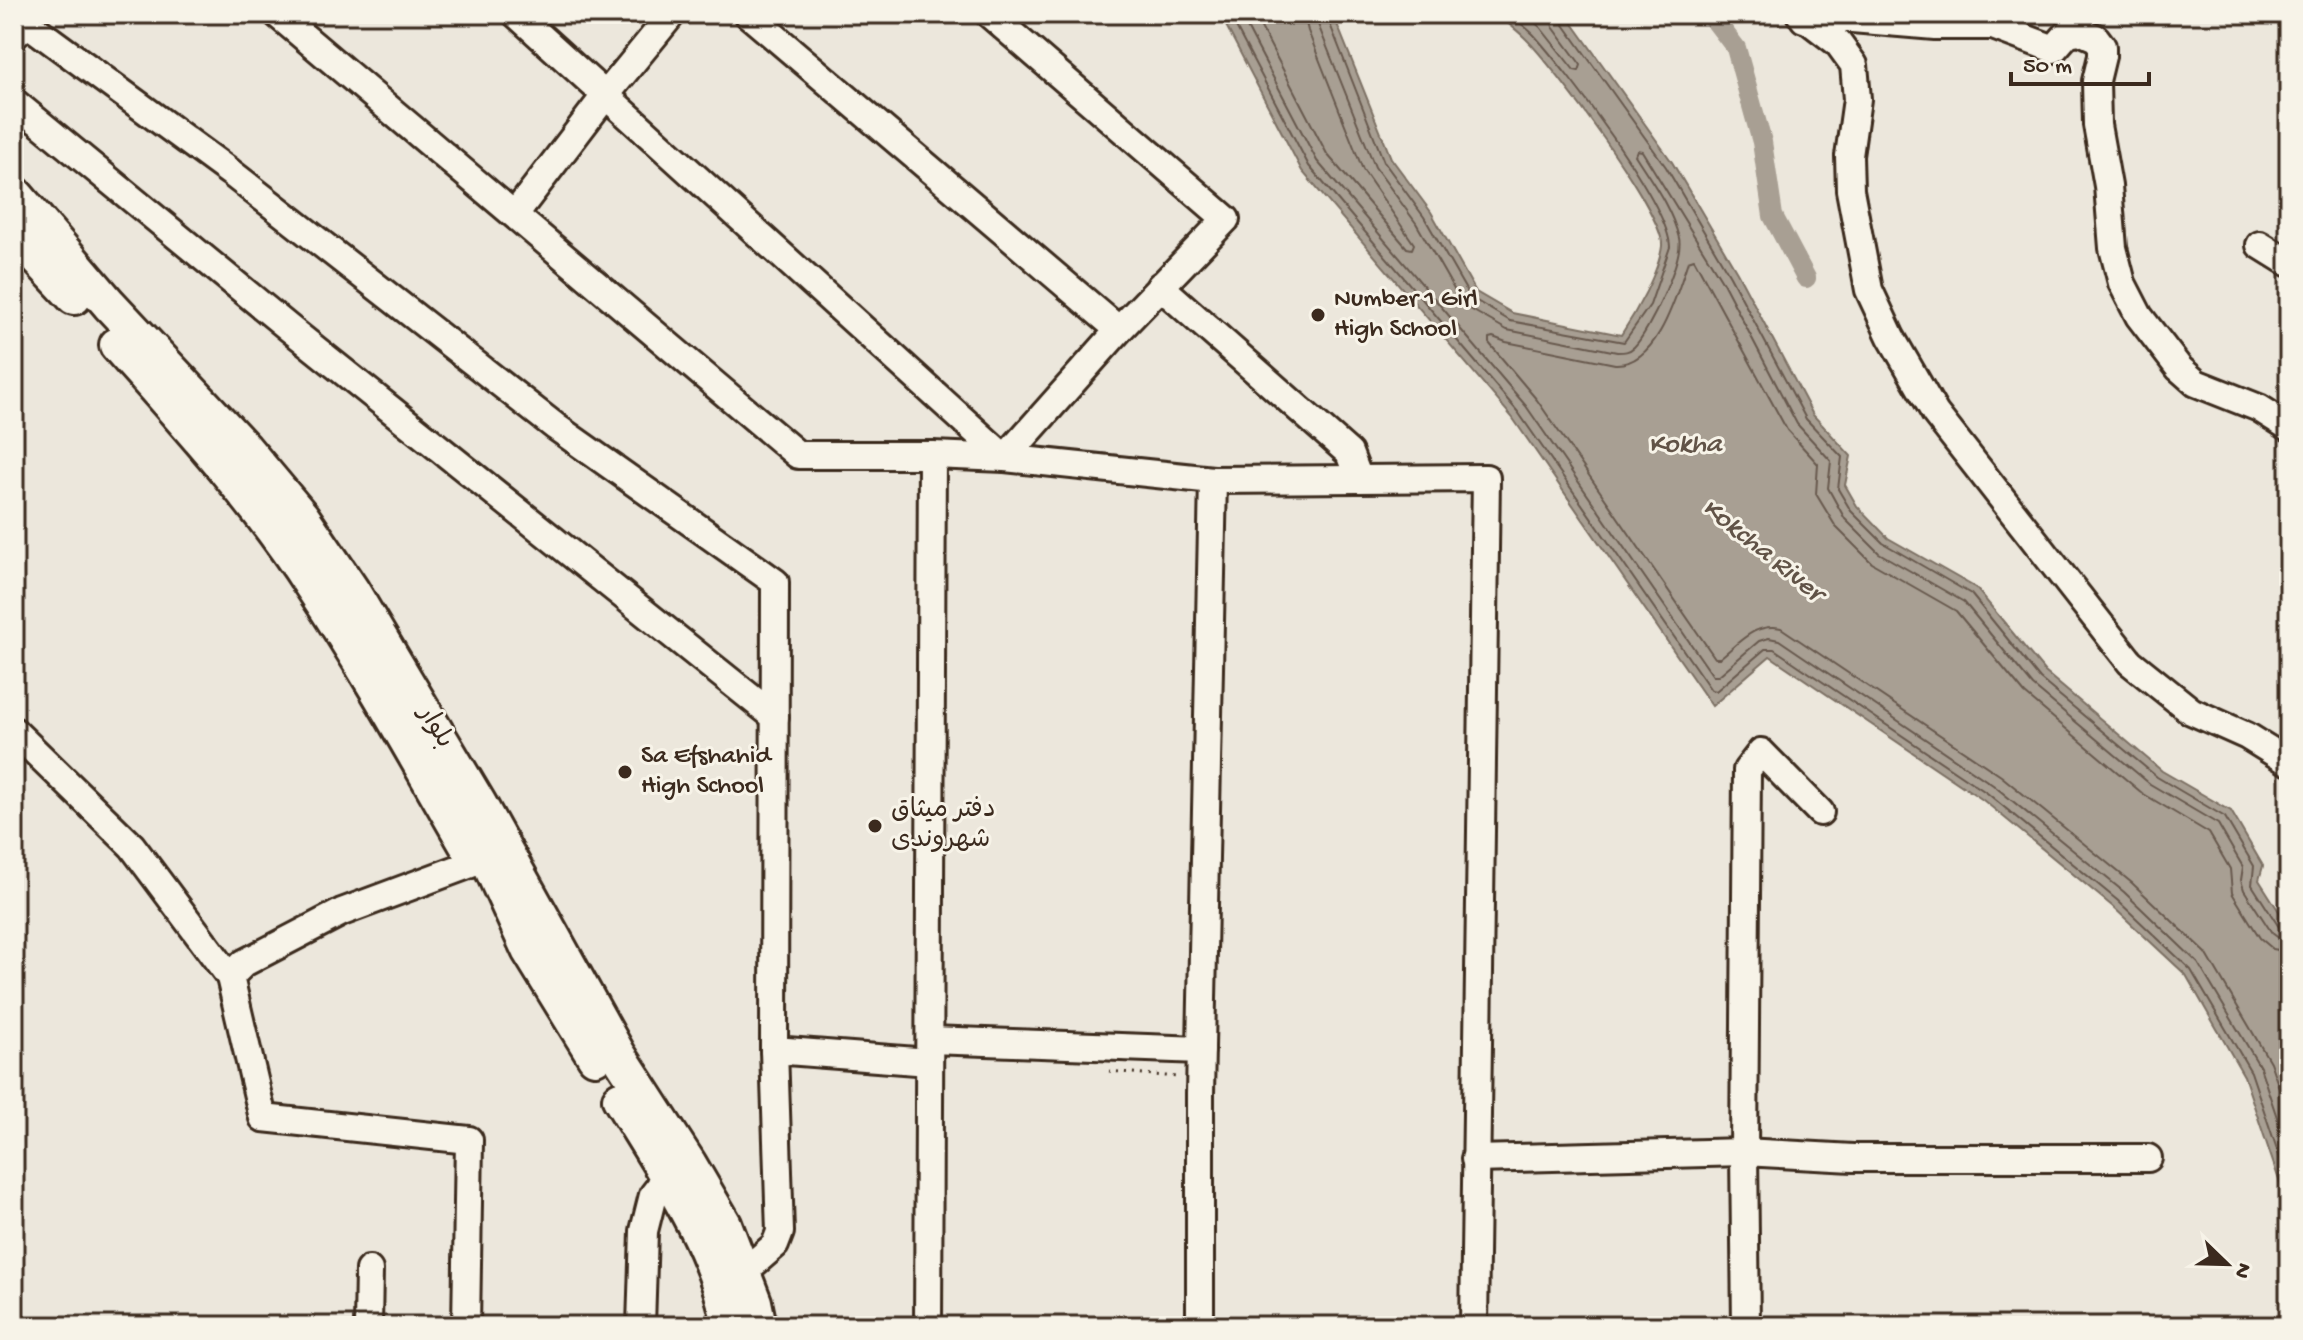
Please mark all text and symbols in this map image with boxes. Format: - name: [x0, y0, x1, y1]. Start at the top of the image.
- scale bar: [2011, 36, 2149, 86]
- text: 50 m: [2023, 53, 2072, 82]
- place label: Number 1 Girl High School: [1334, 285, 1478, 346]
- marker: Number 1 Girl High School: [1309, 306, 1327, 324]
- water label: Kokha: [1648, 429, 1723, 462]
- water label: Kokcha River: [1695, 492, 1833, 613]
- street label: بلوار: [408, 699, 459, 755]
- place label: Sa Efshahid High School: [641, 742, 772, 803]
- marker: Sa Efshahid High School: [616, 763, 634, 781]
- place label: دفتر میثاق شهروندی: [891, 796, 996, 857]
- marker: دفتر میثاق شهروندی: [866, 817, 884, 835]
- north arrow: [2187, 1224, 2267, 1304]
- text: N: [2227, 1259, 2257, 1282]

